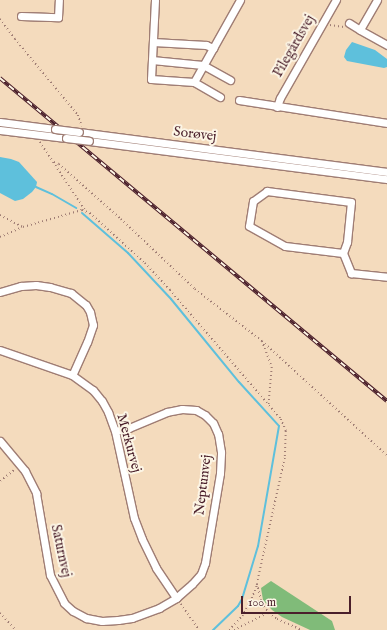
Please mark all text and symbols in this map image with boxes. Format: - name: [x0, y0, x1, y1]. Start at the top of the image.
- street label: Pilegårdsvej: [269, 12, 319, 80]
- street label: Sorøvej: [173, 123, 217, 145]
- street label: Merkurvej: [113, 412, 145, 474]
- street label: Neptunvej: [191, 454, 215, 516]
- street label: Saturnvej: [47, 523, 75, 579]
- scale bar: [243, 588, 353, 614]
- text: 100 m: [248, 595, 276, 610]

